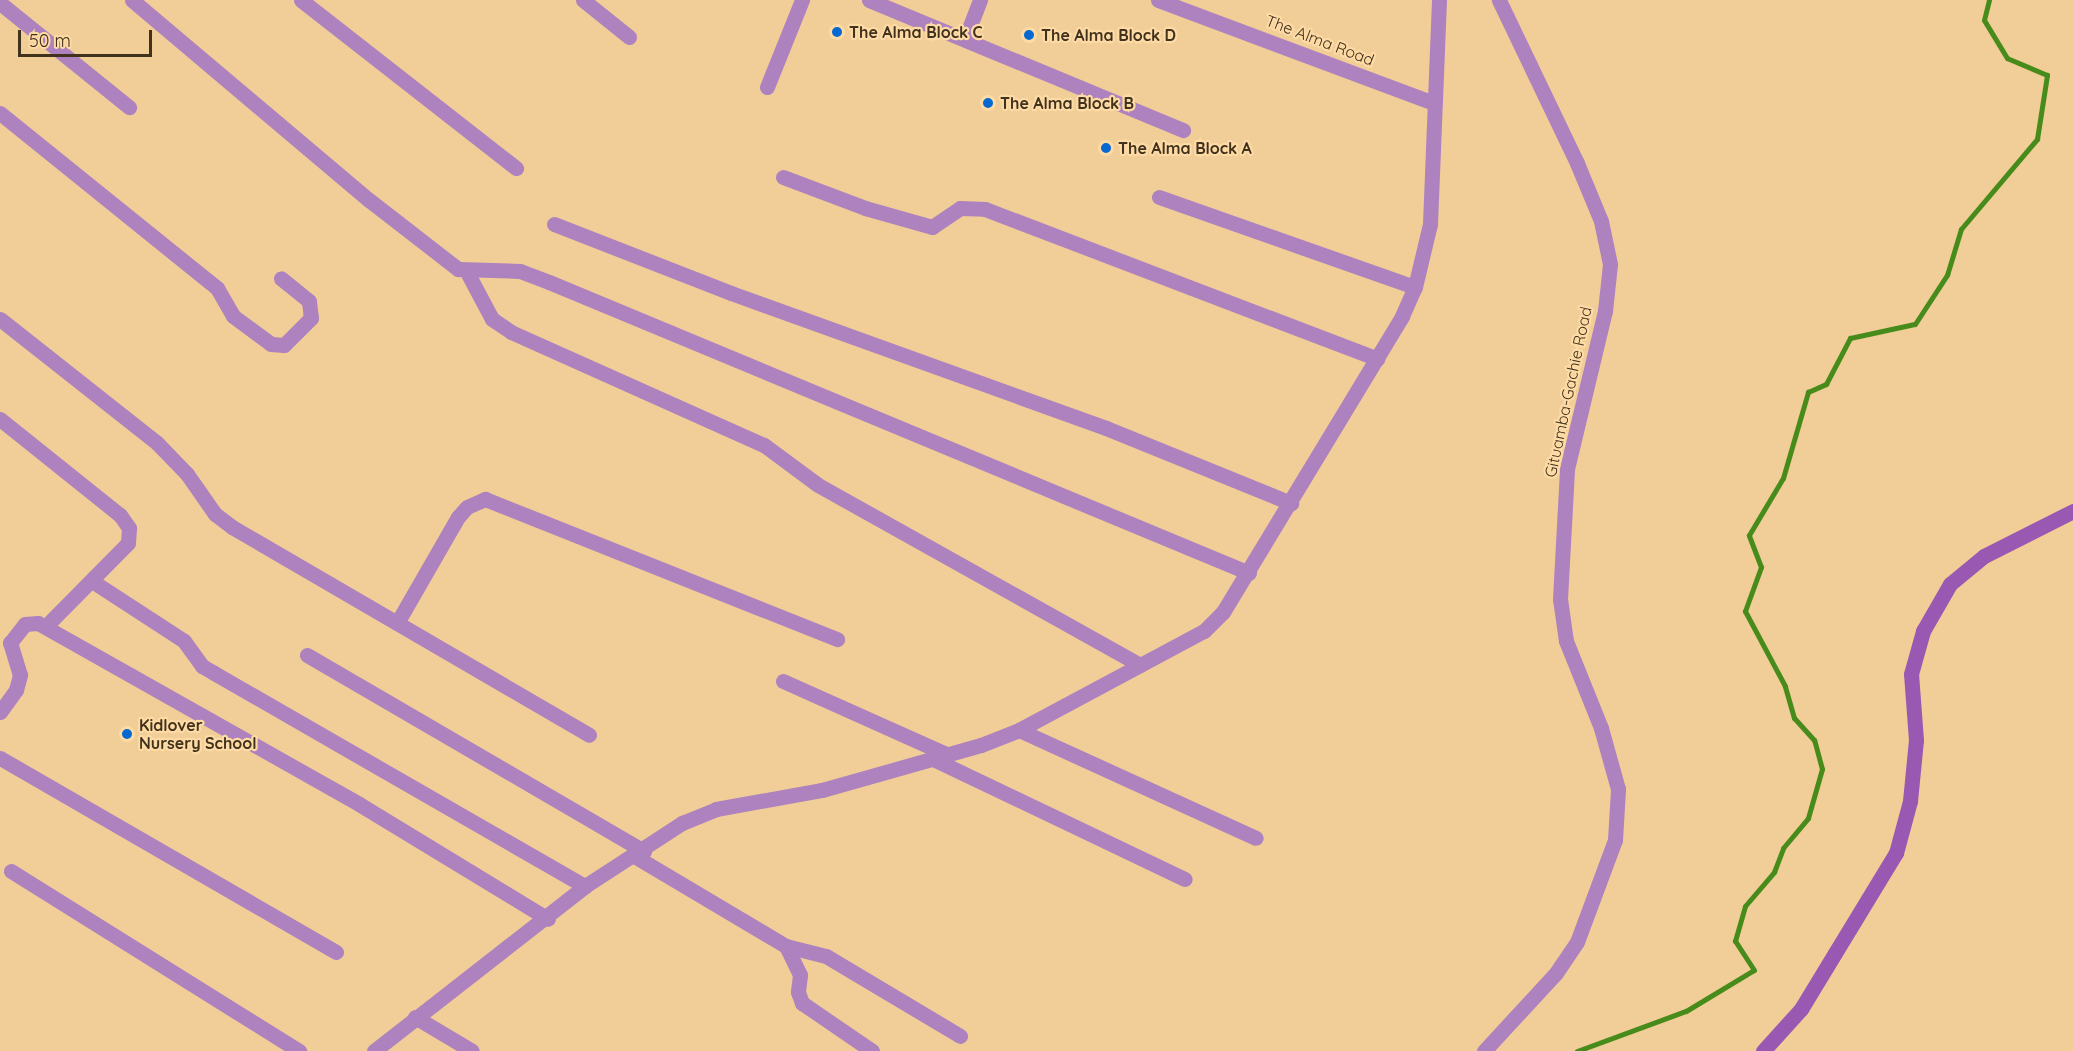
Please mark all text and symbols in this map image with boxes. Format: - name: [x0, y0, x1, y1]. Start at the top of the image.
- street label: The Alma Road: [1263, 11, 1377, 69]
- scale bar: [21, 18, 154, 56]
- place label: The Alma Block C: [849, 22, 983, 42]
- marker: The Alma Block C: [830, 25, 844, 39]
- place label: The Alma Block D: [1041, 25, 1176, 45]
- marker: The Alma Block D: [1022, 28, 1036, 42]
- text: 50 m: [29, 29, 71, 52]
- place label: The Alma Block B: [1000, 93, 1134, 113]
- marker: The Alma Block B: [981, 96, 995, 110]
- place label: The Alma Block A: [1118, 138, 1252, 158]
- marker: The Alma Block A: [1099, 141, 1113, 155]
- street label: Gituamba-Gachie Road: [1541, 305, 1595, 479]
- place label: Kidlover Nursery School: [139, 715, 257, 753]
- marker: Kidlover Nursery School: [120, 727, 134, 741]

